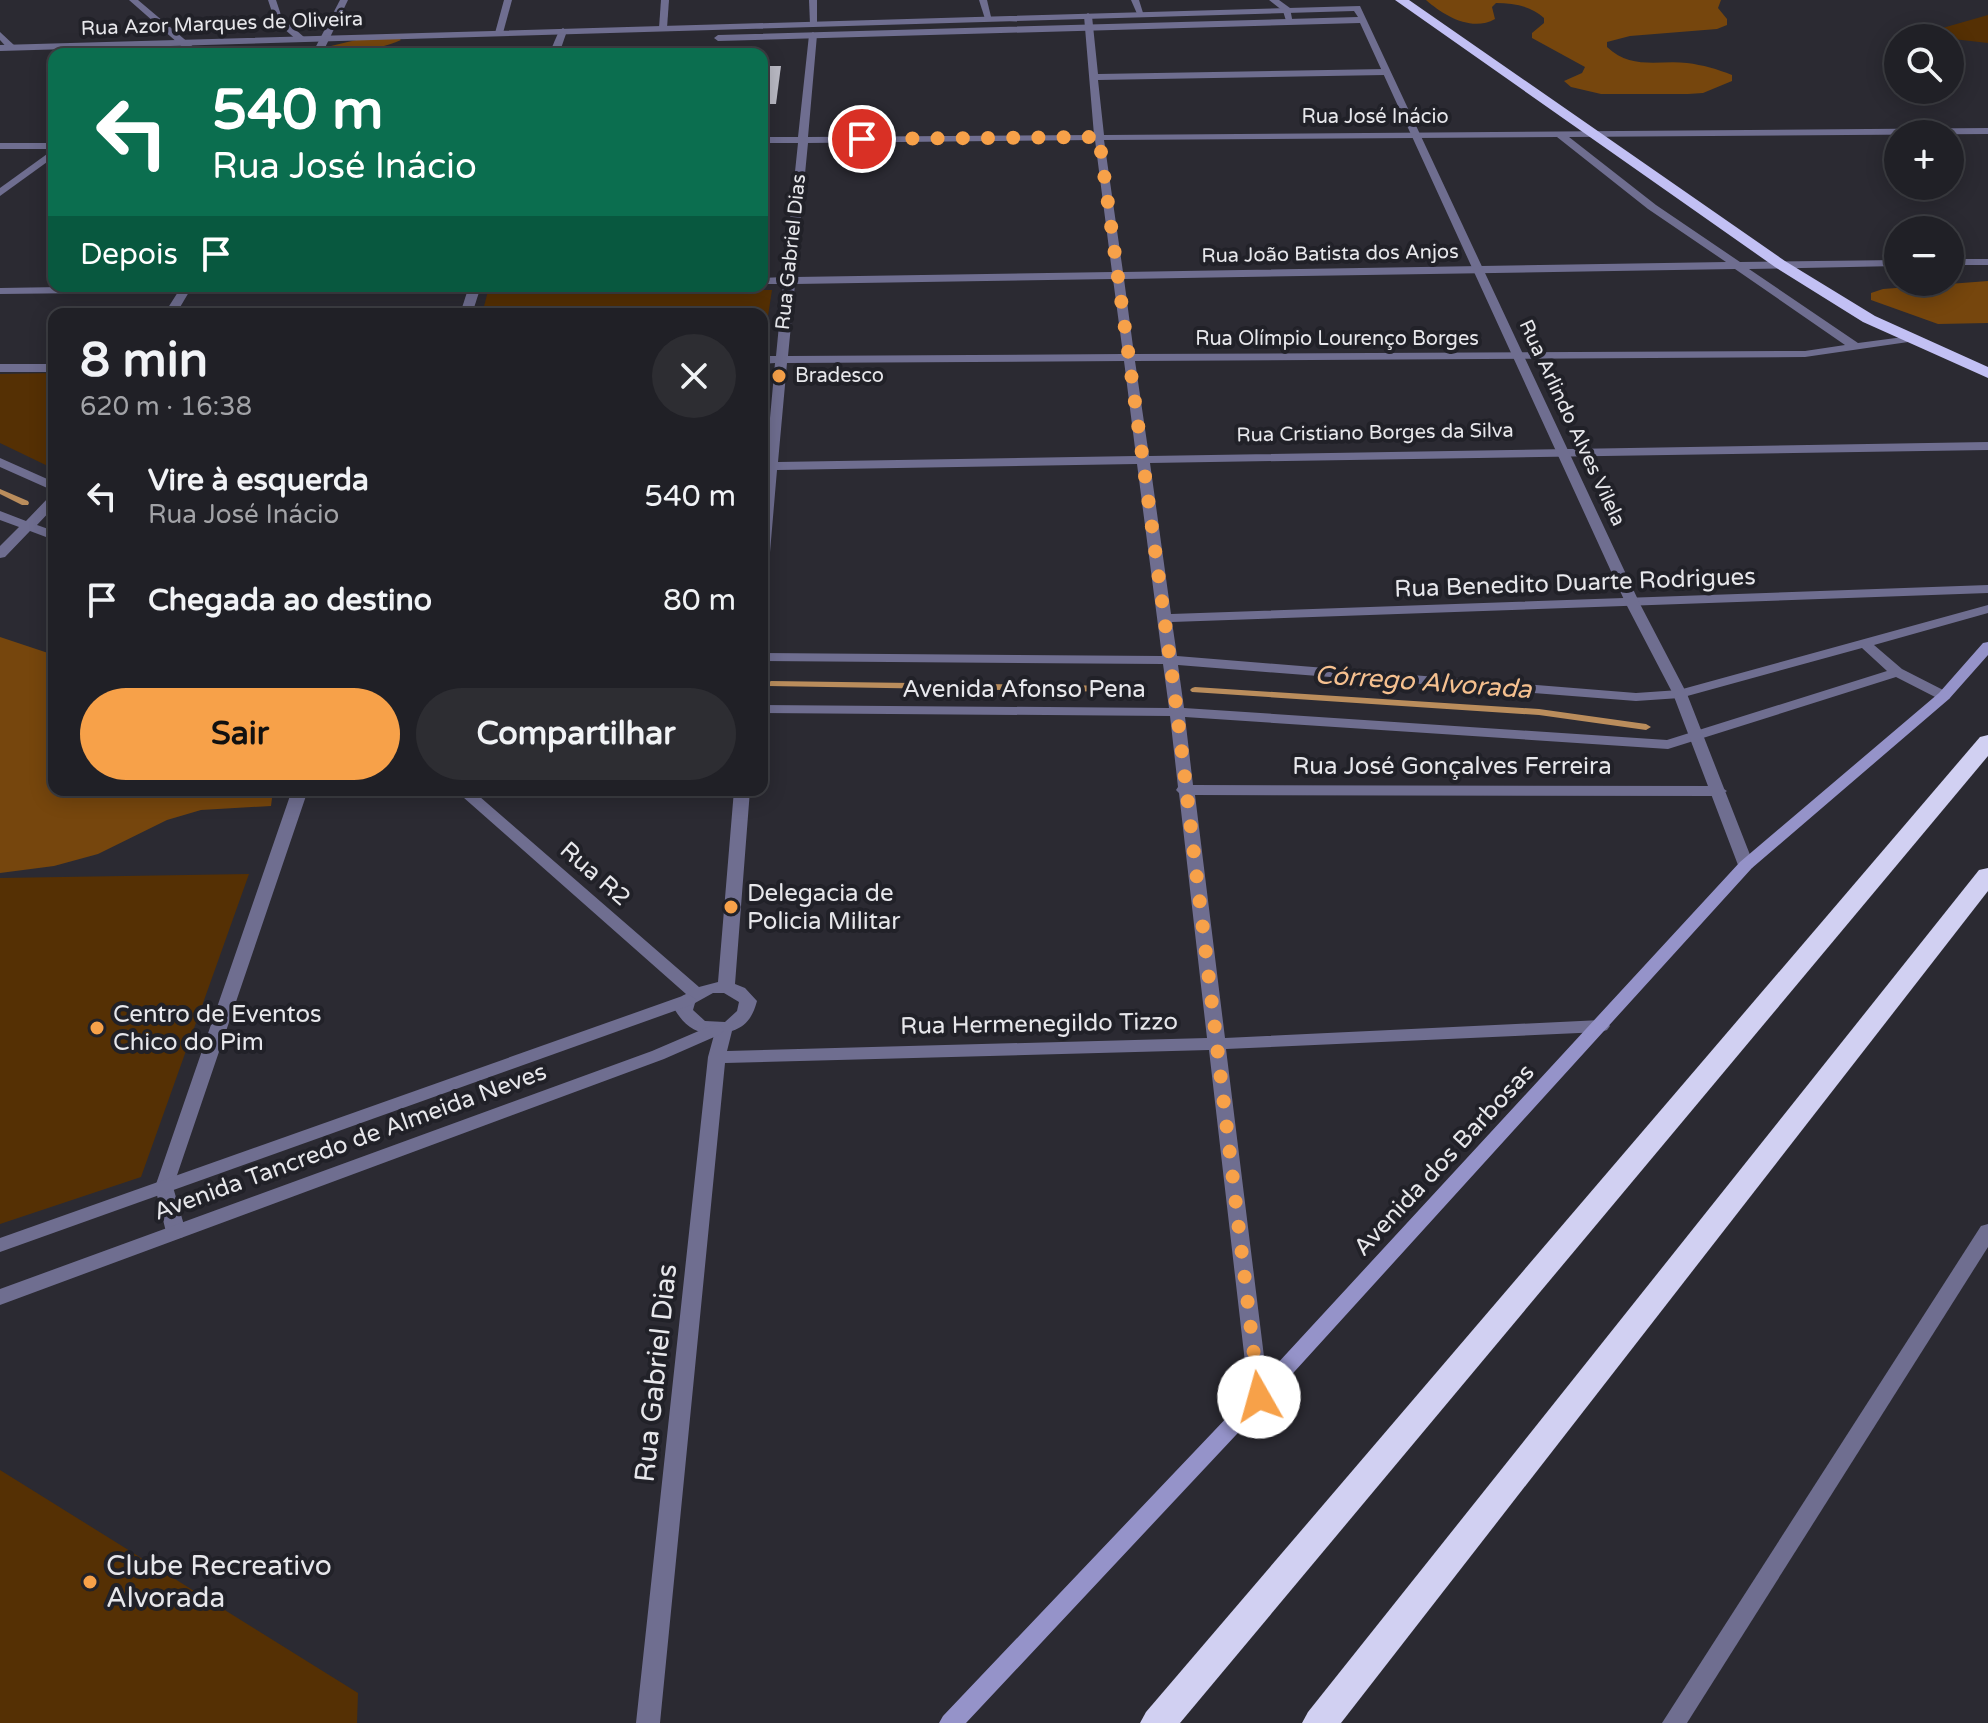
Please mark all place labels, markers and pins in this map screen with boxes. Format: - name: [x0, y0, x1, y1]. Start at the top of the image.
- pin: [828, 105, 896, 173]
- place label: Bradesco: [795, 364, 884, 388]
- marker: Bradesco: [770, 367, 788, 385]
- place label: Delegacia de Policia Militar: [747, 879, 901, 936]
- marker: Delegacia de Policia Militar: [722, 898, 740, 916]
- place label: Centro de Eventos Chico do Pim: [113, 1000, 322, 1057]
- marker: Centro de Eventos Chico do Pim: [88, 1019, 106, 1037]
- place label: Clube Recreativo Alvorada: [106, 1549, 332, 1615]
- marker: Clube Recreativo Alvorada: [81, 1573, 99, 1591]

